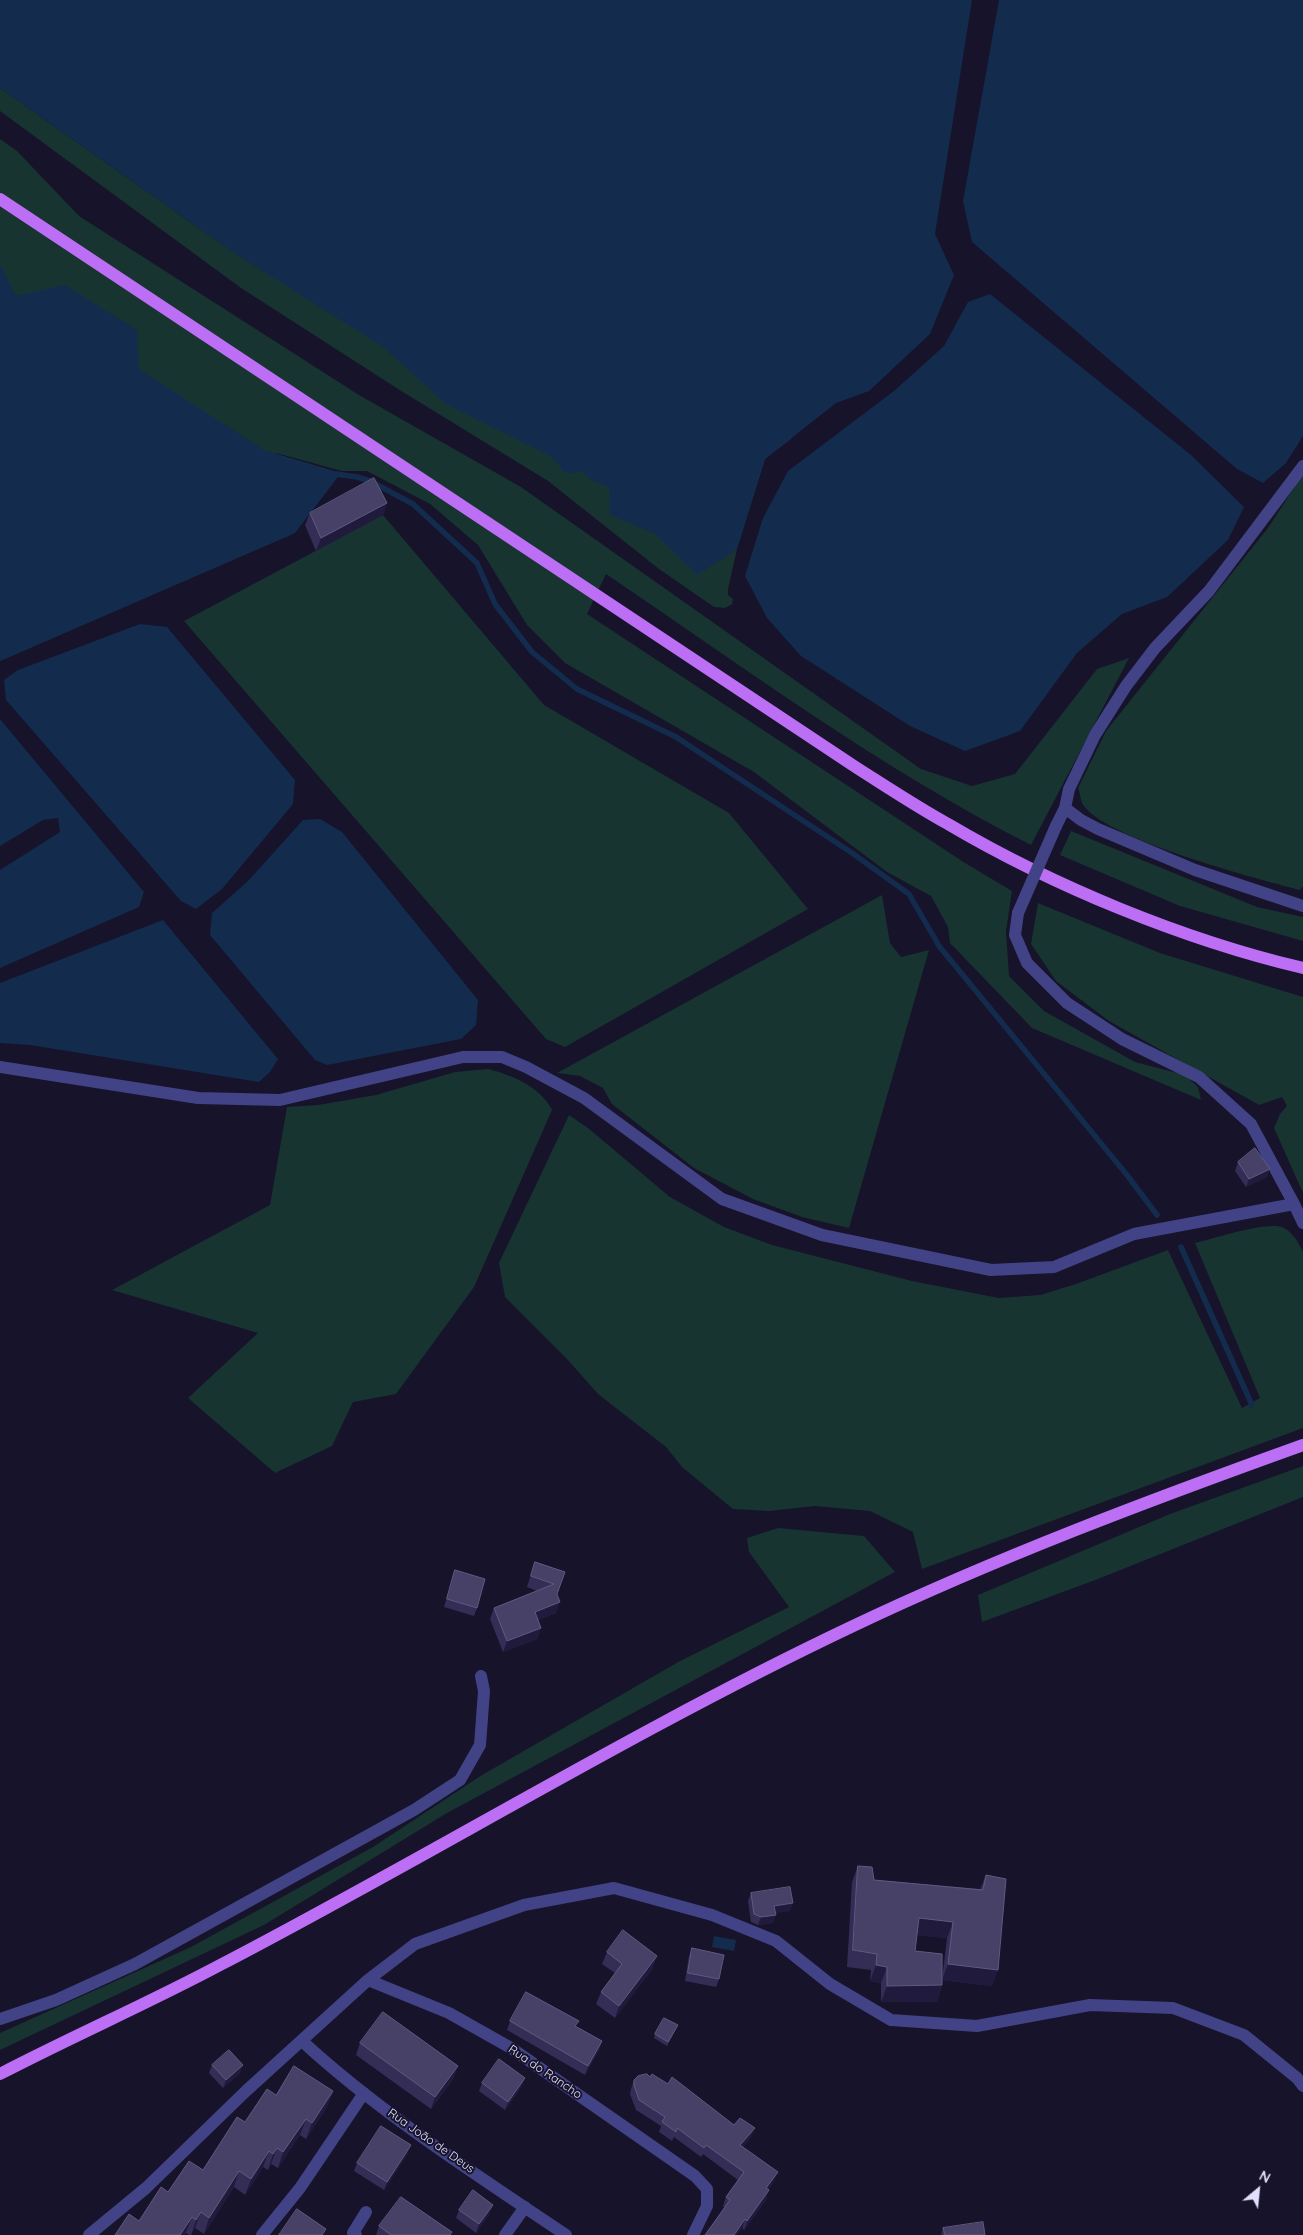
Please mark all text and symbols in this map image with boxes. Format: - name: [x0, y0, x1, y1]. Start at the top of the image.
- street label: Rua do Rancho: [505, 2042, 585, 2102]
- street label: Rua João de Deus: [385, 2106, 477, 2176]
- north arrow: [1233, 2165, 1283, 2215]
- text: N: [1256, 2166, 1274, 2187]

